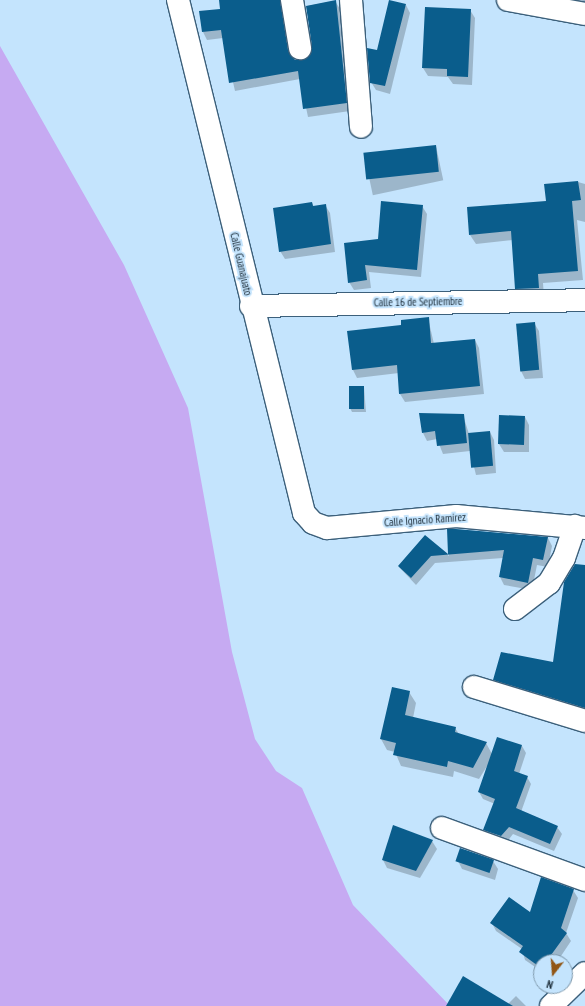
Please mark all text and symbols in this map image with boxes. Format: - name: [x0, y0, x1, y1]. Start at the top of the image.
- street label: Calle Guanajuato: [227, 231, 255, 297]
- street label: Calle 16 de Septiembre: [374, 295, 462, 309]
- street label: Calle Ignacio Ramírez: [384, 511, 466, 529]
- north arrow: [533, 954, 573, 994]
- text: N: [545, 977, 555, 992]

